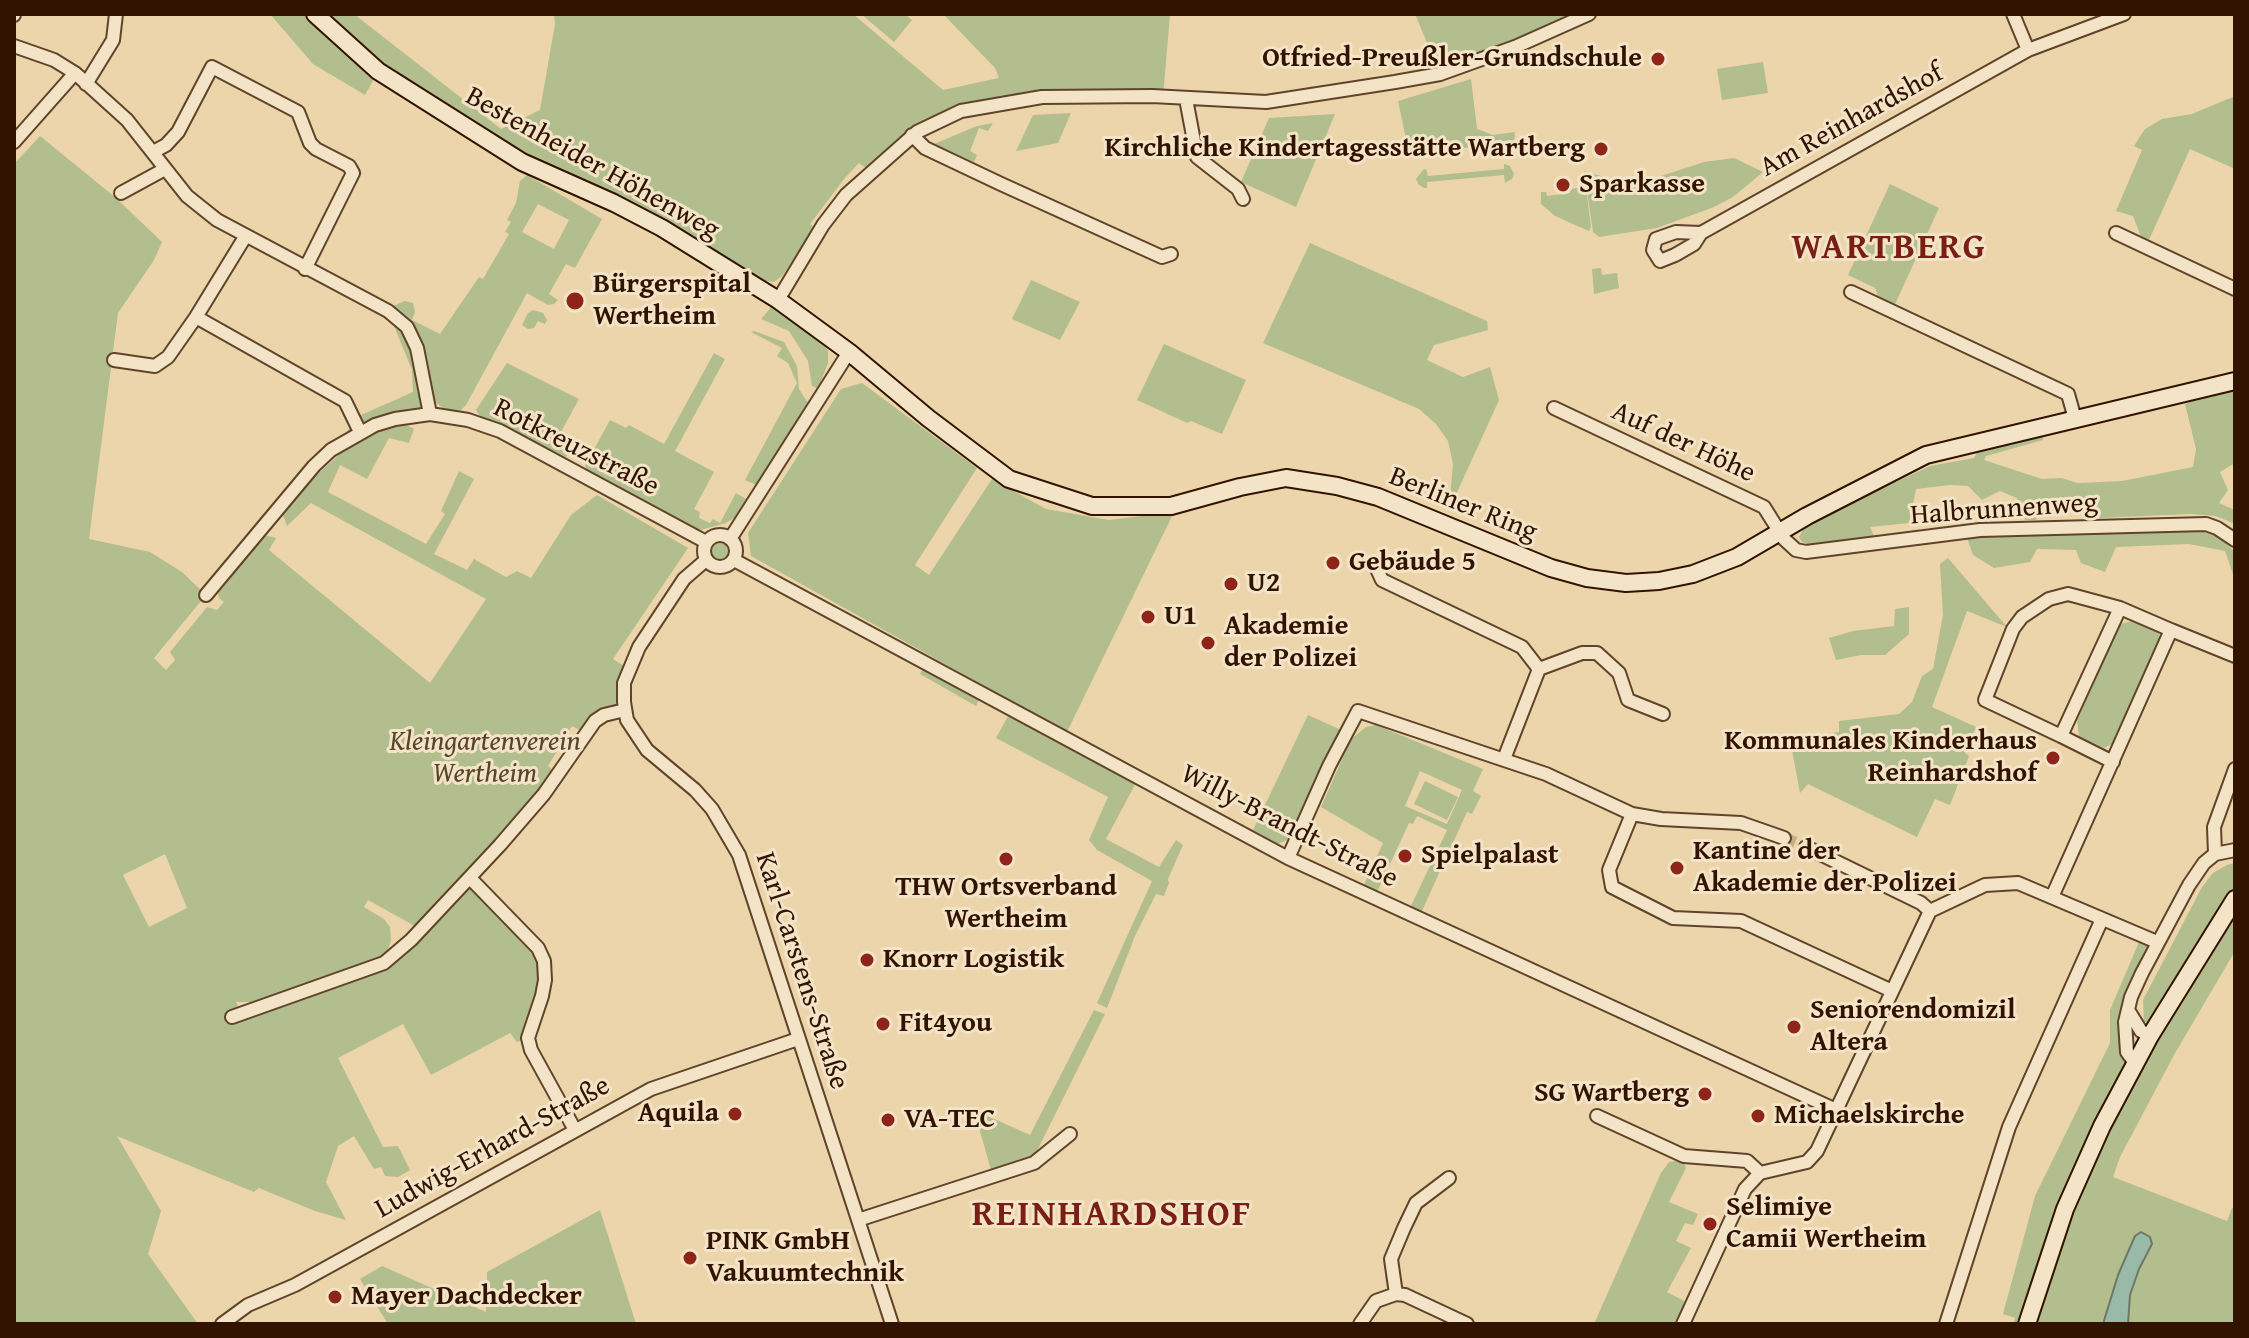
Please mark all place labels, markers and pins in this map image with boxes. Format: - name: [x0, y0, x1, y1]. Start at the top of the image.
- place label: Otfried-Preußler-Grundschule: [1262, 42, 1642, 76]
- marker: Otfried-Preußler-Grundschule: [1649, 50, 1667, 68]
- place label: Kirchliche Kindertagesstätte Wartberg: [1104, 132, 1585, 166]
- marker: Kirchliche Kindertagesstätte Wartberg: [1592, 140, 1610, 158]
- place label: Sparkasse: [1579, 168, 1705, 202]
- marker: Sparkasse: [1554, 176, 1572, 194]
- place label: Bürgerspital Wertheim: [593, 268, 751, 334]
- marker: Bürgerspital Wertheim: [564, 290, 586, 312]
- place label: Gebäude 5: [1349, 546, 1476, 580]
- marker: Gebäude 5: [1324, 554, 1342, 572]
- place label: U2: [1247, 567, 1280, 601]
- marker: U2: [1222, 575, 1240, 593]
- place label: U1: [1164, 600, 1197, 634]
- marker: U1: [1139, 608, 1157, 626]
- place label: Akademie der Polizei: [1224, 610, 1357, 676]
- marker: Akademie der Polizei: [1199, 634, 1217, 652]
- place label: Kommunales Kinderhaus Reinhardshof: [1724, 725, 2037, 791]
- marker: Kommunales Kinderhaus Reinhardshof: [2044, 749, 2062, 767]
- place label: Kantine der Akademie der Polizei: [1693, 835, 1957, 901]
- place label: Spielpalast: [1421, 839, 1559, 873]
- marker: Spielpalast: [1396, 847, 1414, 865]
- marker: THW Ortsverband Wertheim: [997, 850, 1015, 868]
- marker: Kantine der Akademie der Polizei: [1668, 859, 1686, 877]
- place label: THW Ortsverband Wertheim: [895, 871, 1117, 937]
- place label: Knorr Logistik: [883, 943, 1064, 977]
- marker: Knorr Logistik: [858, 951, 876, 969]
- place label: Seniorendomizil Altera: [1810, 994, 2016, 1060]
- place label: Fit4you: [899, 1007, 992, 1041]
- marker: Fit4you: [874, 1015, 892, 1033]
- marker: Seniorendomizil Altera: [1785, 1018, 1803, 1036]
- place label: SG Wartberg: [1534, 1077, 1689, 1111]
- marker: SG Wartberg: [1696, 1085, 1714, 1103]
- place label: Aquila: [638, 1097, 719, 1131]
- place label: Michaelskirche: [1774, 1099, 1964, 1133]
- place label: VA-TEC: [904, 1103, 995, 1137]
- marker: Aquila: [726, 1105, 744, 1123]
- marker: Michaelskirche: [1749, 1107, 1767, 1125]
- marker: VA-TEC: [879, 1111, 897, 1129]
- place label: Selimiye Camii Wertheim: [1726, 1191, 1927, 1257]
- marker: Selimiye Camii Wertheim: [1701, 1215, 1719, 1233]
- place label: PINK GmbH Vakuumtechnik: [706, 1225, 904, 1291]
- marker: PINK GmbH Vakuumtechnik: [681, 1249, 699, 1267]
- place label: Mayer Dachdecker: [351, 1280, 582, 1314]
- marker: Mayer Dachdecker: [326, 1288, 344, 1306]

